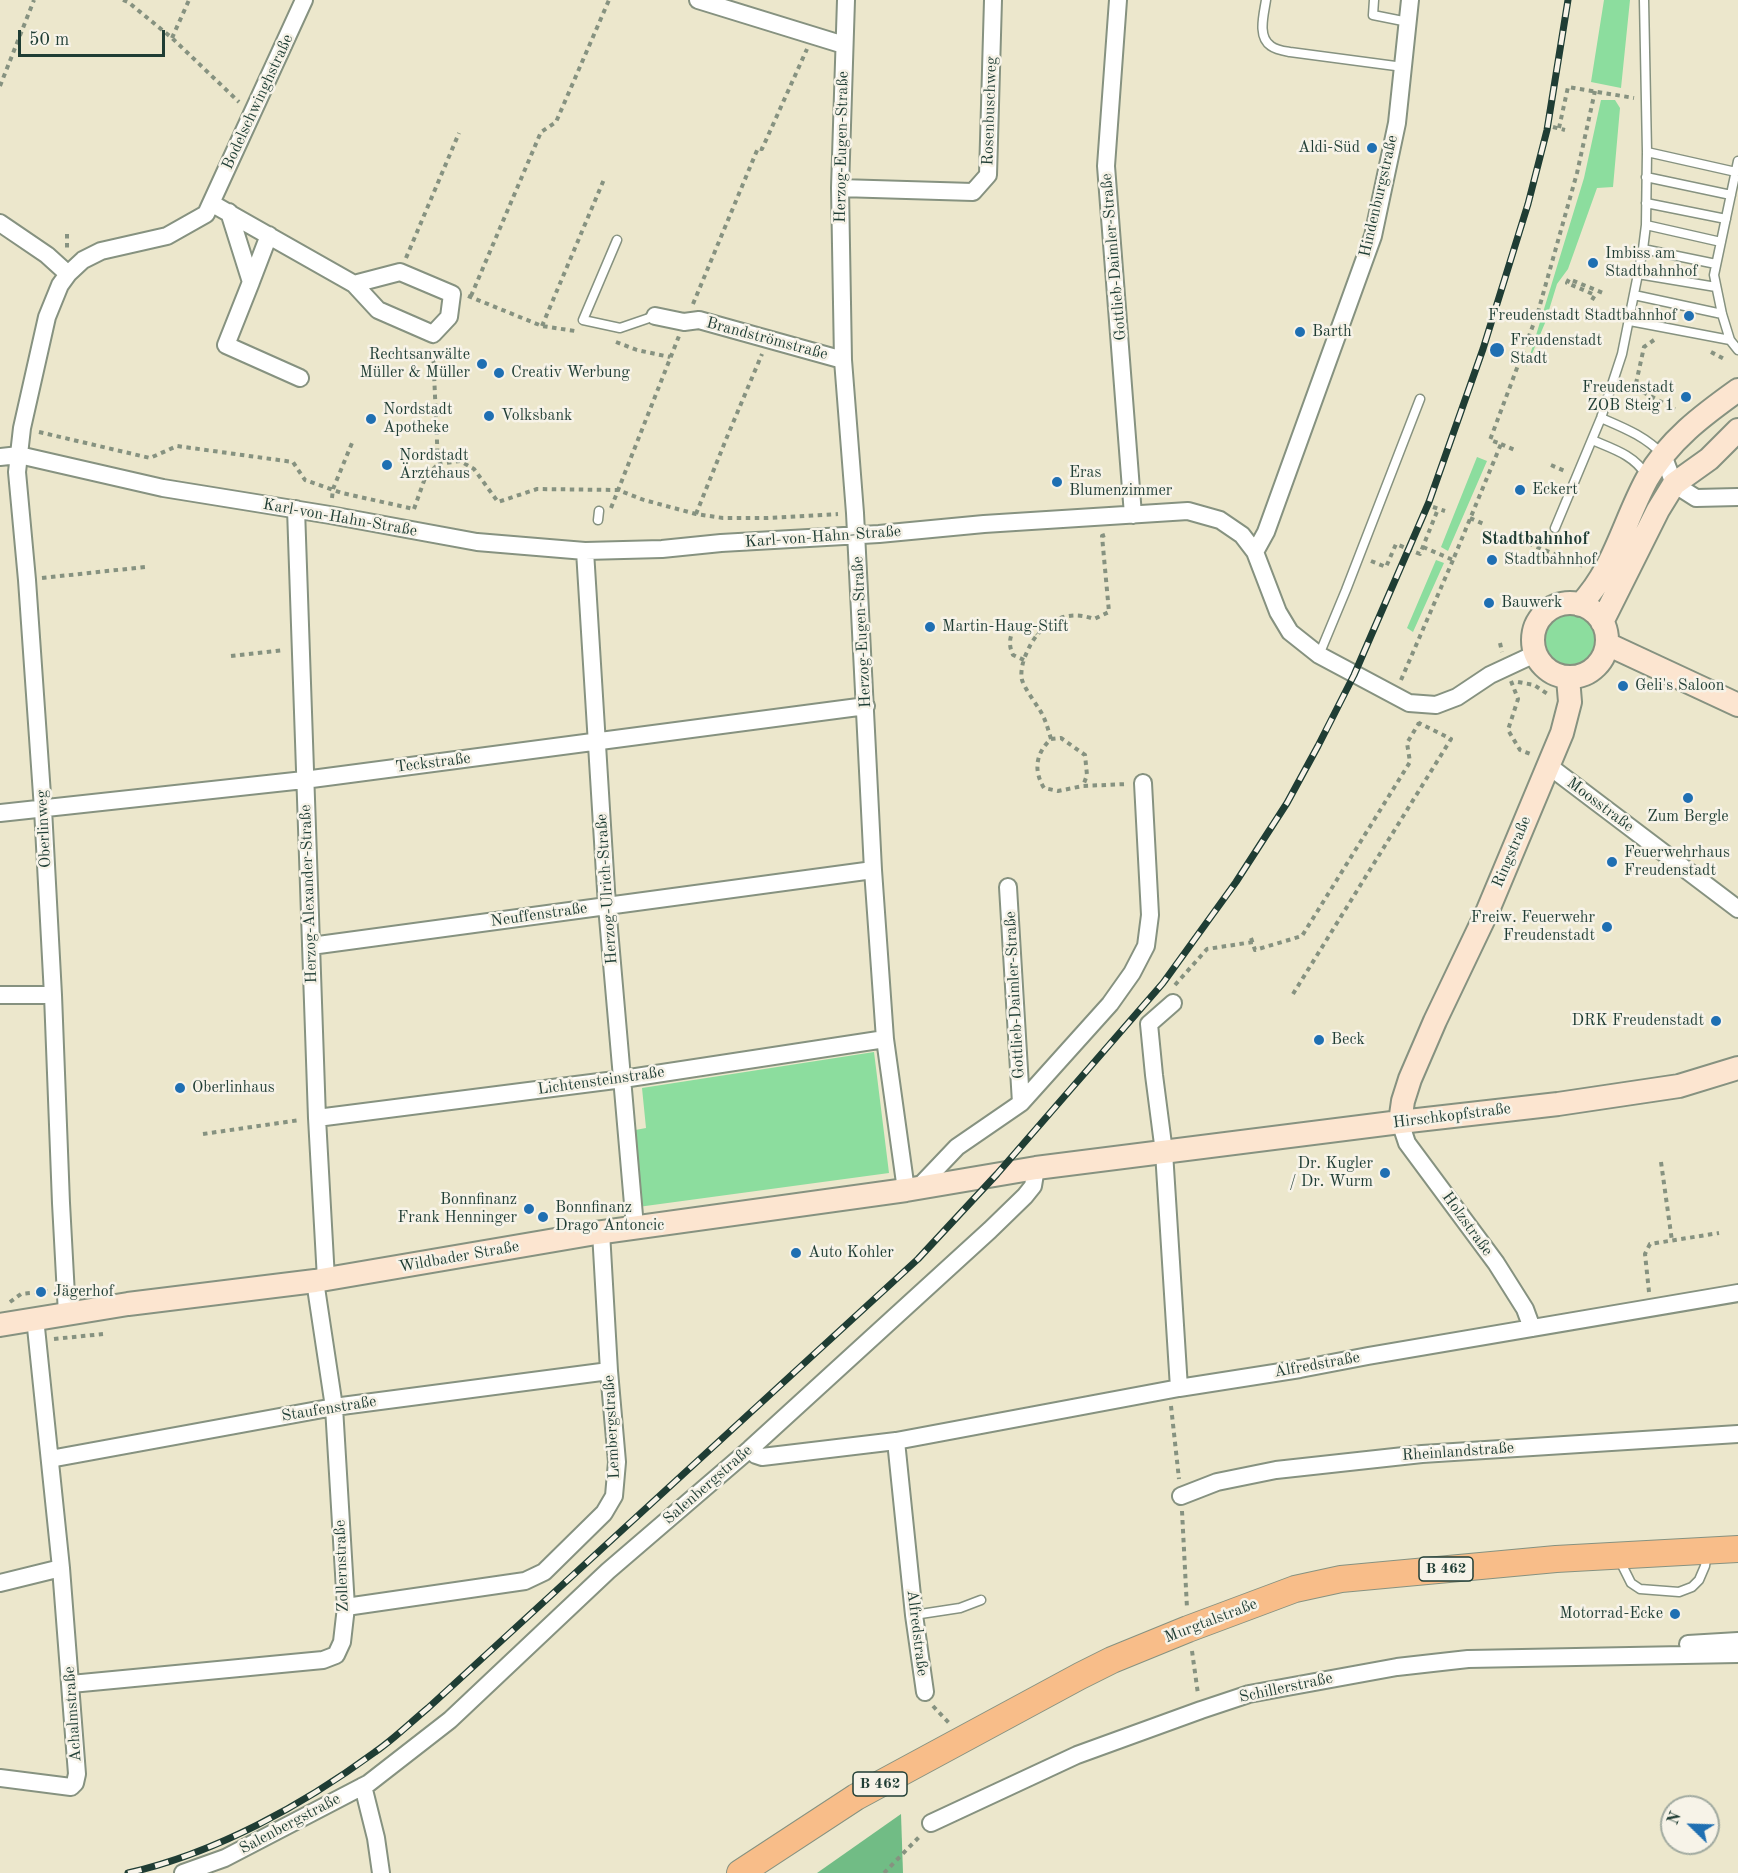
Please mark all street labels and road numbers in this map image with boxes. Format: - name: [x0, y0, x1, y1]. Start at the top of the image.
- street label: Bodelschwinghstraße: [218, 31, 298, 173]
- street label: Rosenbuschweg: [978, 56, 1002, 166]
- street label: Herzog-Eugen-Straße: [831, 71, 853, 223]
- street label: Hindenburgstraße: [1356, 133, 1402, 259]
- street label: Gottlieb-Daimler-Straße: [1097, 172, 1131, 342]
- street label: Brandströmstraße: [704, 314, 830, 364]
- street label: Karl-von-Hahn-Straße: [261, 495, 419, 541]
- street label: Karl-von-Hahn-Straße: [744, 522, 902, 552]
- street label: Herzog-Eugen-Straße: [848, 556, 876, 708]
- street label: Teckstraße: [394, 749, 472, 777]
- street label: Moosstraße: [1563, 774, 1637, 836]
- street label: Oberlinweg: [32, 789, 56, 869]
- street label: Herzog-Alexander-Straße: [296, 804, 322, 984]
- street label: Herzog-Ulrich-Straße: [592, 813, 622, 965]
- street label: Ringstraße: [1488, 813, 1536, 891]
- street label: Neuffenstraße: [489, 899, 589, 931]
- street label: Gottlieb-Daimler-Straße: [1001, 911, 1029, 1079]
- street label: Lichtensteinstraße: [536, 1063, 666, 1099]
- street label: Hirschkopfstraße: [1392, 1099, 1512, 1133]
- street label: Holzstraße: [1437, 1188, 1497, 1260]
- street label: Wildbader Straße: [397, 1237, 521, 1277]
- street label: Alfredstraße: [1273, 1348, 1361, 1382]
- street label: Lembergstraße: [600, 1374, 624, 1480]
- street label: Staufenstraße: [280, 1392, 378, 1426]
- street label: Rheinlandstraße: [1401, 1439, 1515, 1465]
- street label: Salenbergstraße: [660, 1441, 756, 1529]
- street label: Zollernstraße: [331, 1520, 353, 1612]
- road number: B 462: [1419, 1557, 1473, 1581]
- street label: Alfredstraße: [902, 1589, 932, 1677]
- street label: Murgtalstraße: [1162, 1595, 1260, 1647]
- street label: Achalmstraße: [60, 1666, 86, 1762]
- street label: Schillerstraße: [1237, 1669, 1335, 1707]
- road number: B 462: [853, 1772, 907, 1796]
- street label: Salenbergstraße: [236, 1789, 344, 1859]

